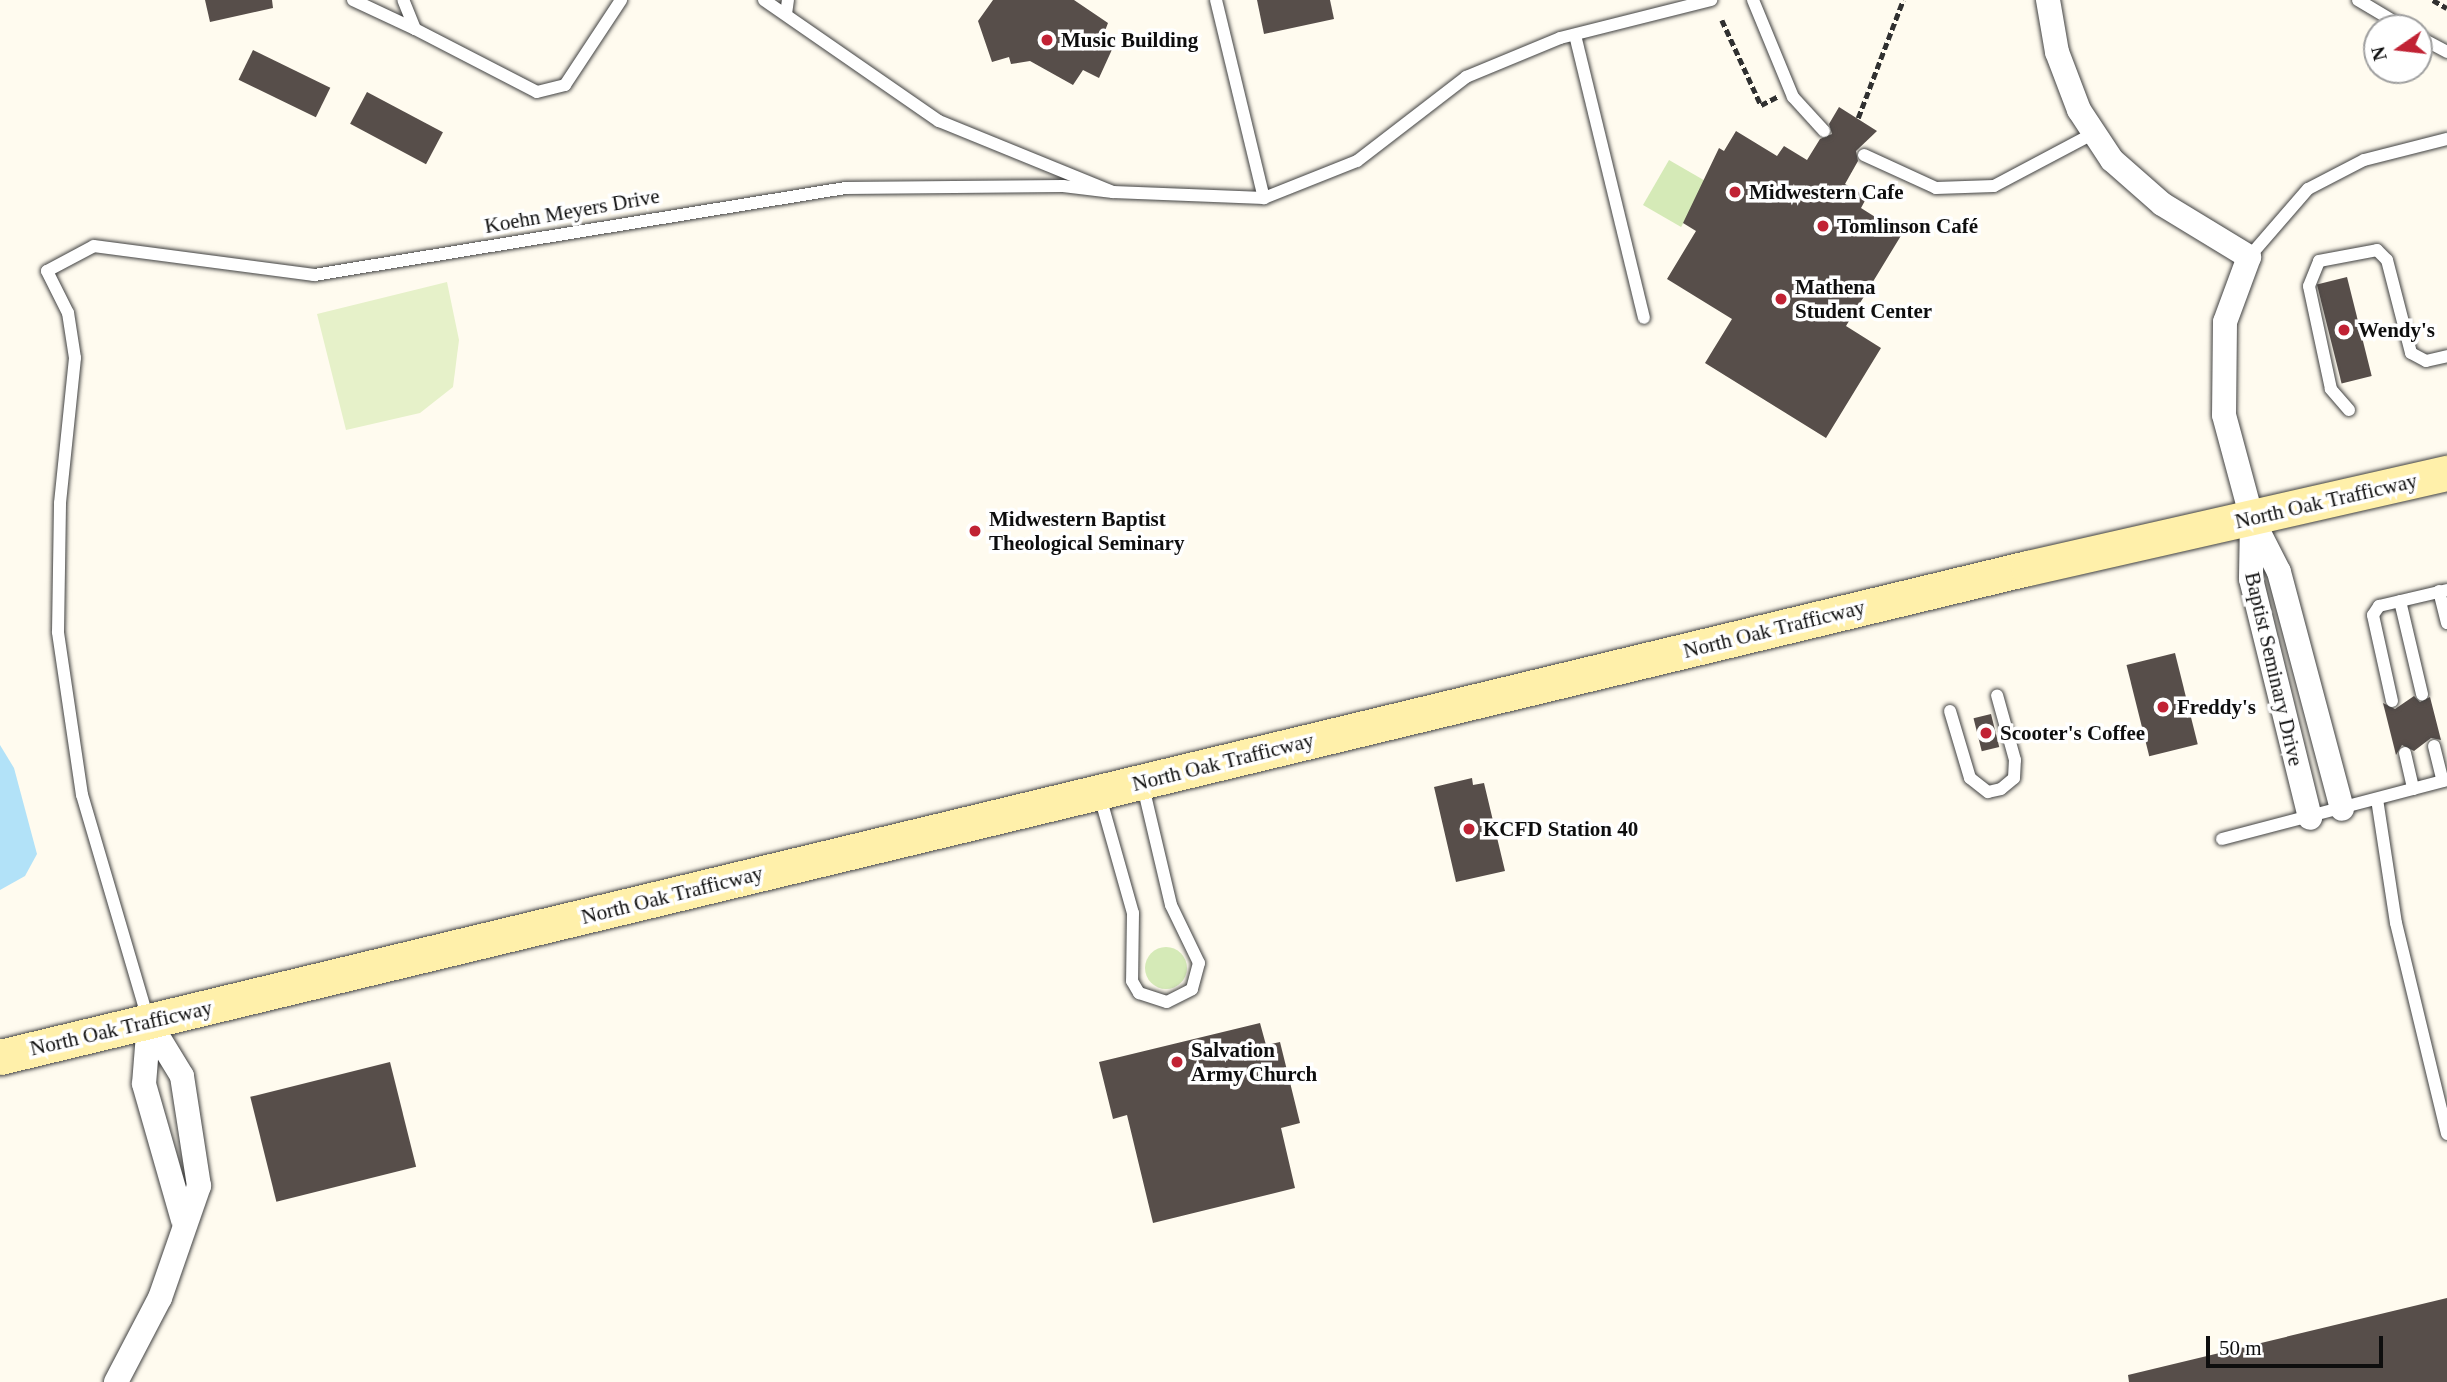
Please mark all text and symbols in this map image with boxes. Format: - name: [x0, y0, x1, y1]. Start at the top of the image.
- north arrow: [2363, 14, 2433, 84]
- place label: Music Building: [1061, 27, 1198, 53]
- marker: Music Building: [1039, 32, 1055, 48]
- text: N: [2367, 45, 2391, 63]
- place label: Midwestern Cafe: [1749, 179, 1904, 205]
- street label: Koehn Meyers Drive: [483, 183, 661, 239]
- marker: Midwestern Cafe: [1727, 184, 1743, 200]
- place label: Tomlinson Café: [1837, 213, 1978, 239]
- marker: Tomlinson Café: [1815, 218, 1831, 234]
- place label: Mathena Student Center: [1795, 274, 1932, 324]
- marker: Mathena Student Center: [1773, 291, 1789, 307]
- place label: Wendy's: [2358, 317, 2435, 343]
- marker: Wendy's: [2336, 322, 2352, 338]
- street label: North Oak Trafficway: [2232, 468, 2420, 534]
- place label: Midwestern Baptist Theological Seminary: [989, 506, 1184, 556]
- marker: Midwestern Baptist Theological Seminary: [967, 523, 983, 539]
- street label: Baptist Seminary Drive: [2239, 570, 2309, 768]
- street label: North Oak Trafficway: [1680, 594, 1868, 664]
- place label: Freddy's: [2177, 694, 2256, 720]
- marker: Freddy's: [2155, 699, 2171, 715]
- place label: Scooter's Coffee: [2000, 720, 2145, 746]
- marker: Scooter's Coffee: [1978, 725, 1994, 741]
- street label: North Oak Trafficway: [1129, 727, 1317, 797]
- place label: KCFD Station 40: [1483, 816, 1638, 842]
- marker: KCFD Station 40: [1461, 821, 1477, 837]
- street label: North Oak Trafficway: [578, 860, 766, 930]
- street label: North Oak Trafficway: [27, 995, 215, 1061]
- place label: Salvation Army Church: [1191, 1037, 1317, 1087]
- marker: Salvation Army Church: [1169, 1054, 1185, 1070]
- scale bar: [2209, 1322, 2386, 1366]
- text: 50 m: [2219, 1336, 2262, 1360]

